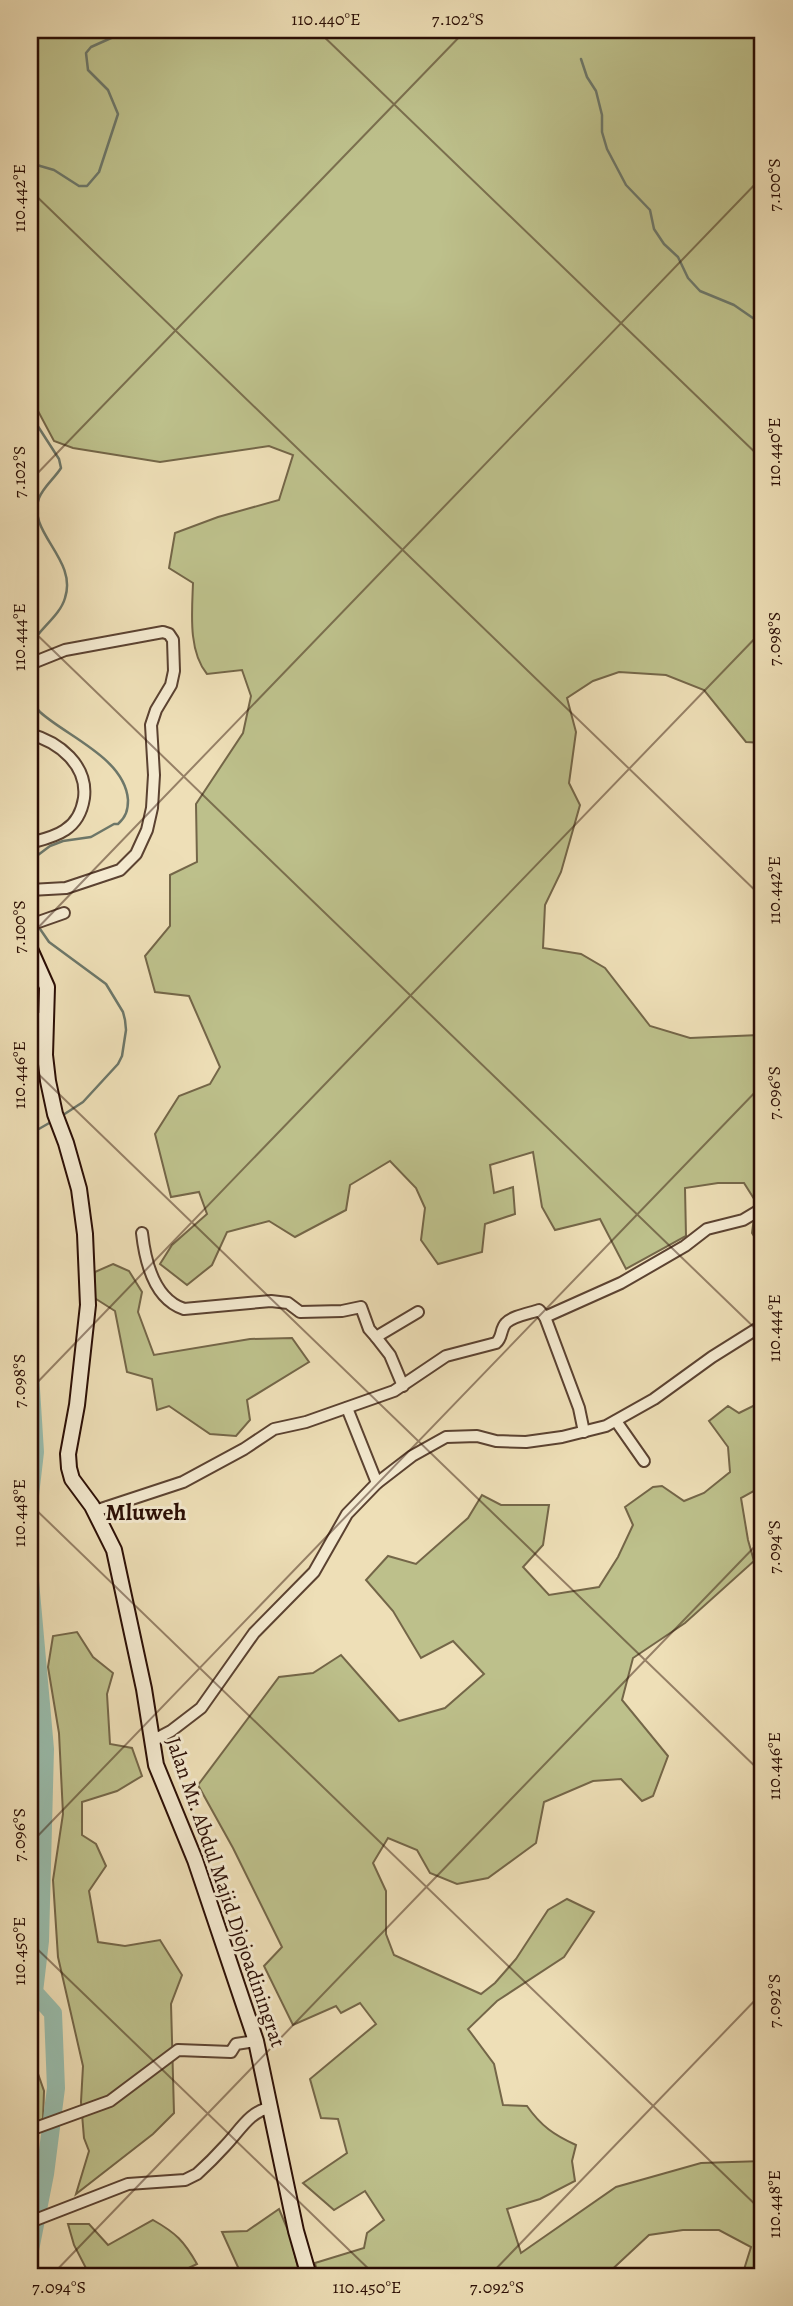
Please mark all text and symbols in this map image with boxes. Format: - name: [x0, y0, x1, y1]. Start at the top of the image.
- text: 110.440°E: [291, 7, 361, 31]
- text: 7.102°S: [432, 7, 484, 31]
- text: 7.100°S: [762, 158, 786, 212]
- text: 110.442°E: [7, 164, 31, 232]
- text: 110.440°E: [762, 417, 786, 487]
- text: 7.102°S: [7, 446, 31, 498]
- text: 110.444°E: [7, 603, 31, 671]
- text: 7.098°S: [762, 612, 786, 666]
- text: 110.442°E: [762, 856, 786, 924]
- text: 7.100°S: [7, 900, 31, 954]
- text: 110.446°E: [7, 1041, 31, 1109]
- text: 7.096°S: [762, 1066, 786, 1120]
- text: 110.444°E: [762, 1294, 786, 1362]
- text: 7.098°S: [7, 1354, 31, 1408]
- text: 110.448°E: [7, 1479, 31, 1547]
- district label: Mluweh: [106, 1496, 186, 1528]
- text: 7.094°S: [762, 1520, 786, 1574]
- text: 110.446°E: [762, 1732, 786, 1800]
- street label: Jalan Mr. Abdul Majid Djojoadiningrat: [160, 1733, 292, 2051]
- text: 7.096°S: [7, 1808, 31, 1862]
- text: 110.450°E: [7, 1917, 31, 1985]
- text: 7.092°S: [762, 1974, 786, 2028]
- text: 110.448°E: [762, 2170, 786, 2238]
- text: 7.094°S: [32, 2275, 86, 2299]
- text: 110.450°E: [333, 2275, 401, 2299]
- text: 7.092°S: [470, 2275, 524, 2299]

